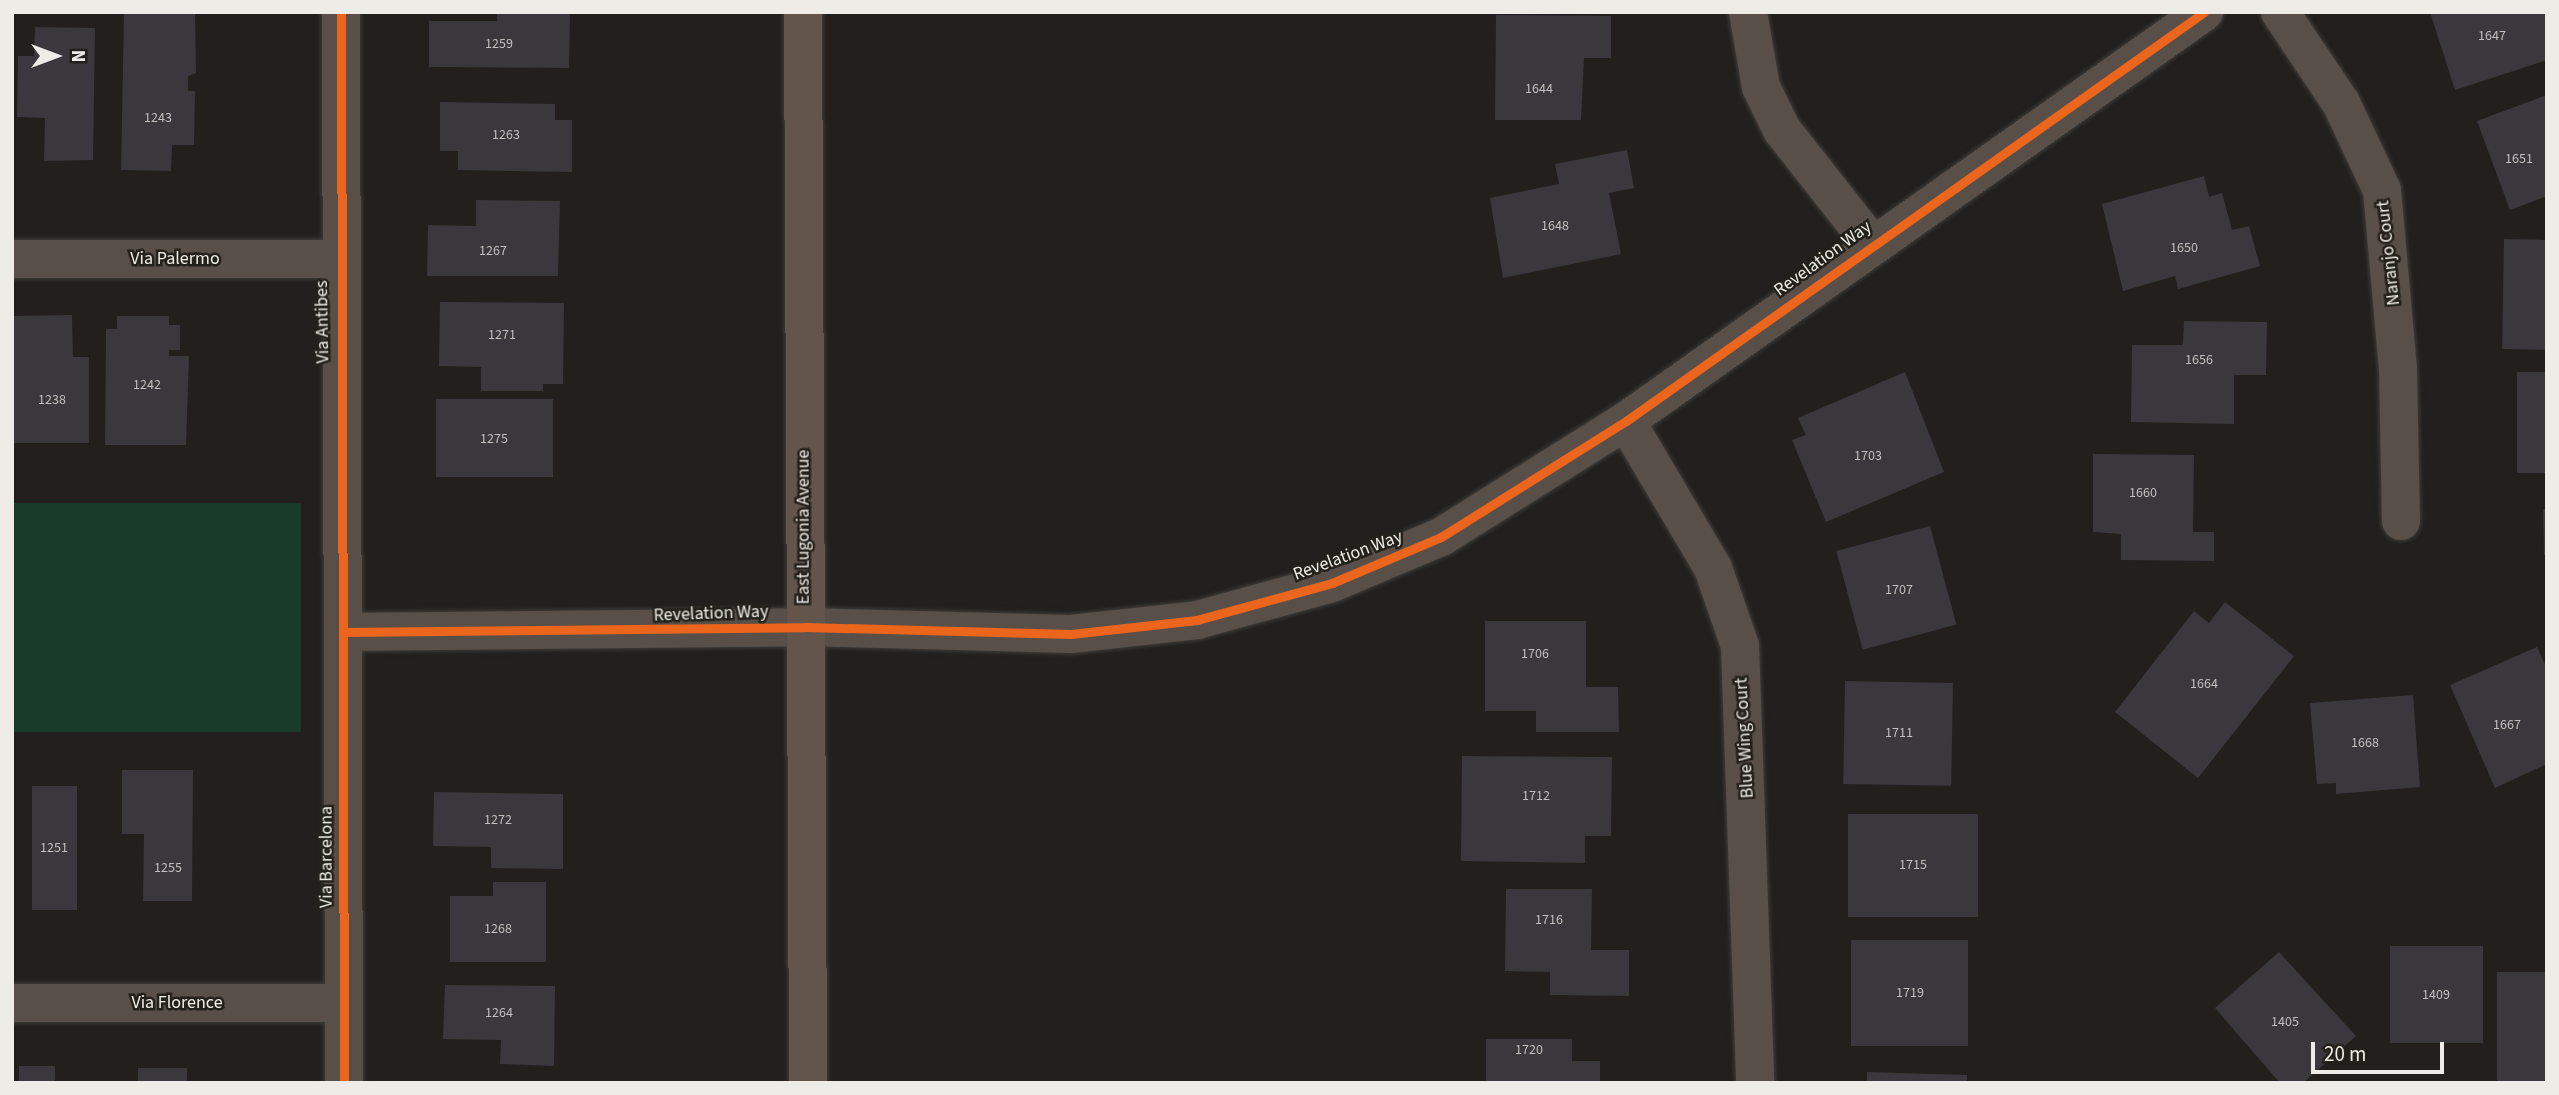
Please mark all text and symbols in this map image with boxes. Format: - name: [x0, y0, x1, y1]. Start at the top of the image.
- north arrow: [21, 21, 91, 91]
- house number: 1647: [2478, 28, 2506, 44]
- house number: 1259: [485, 36, 513, 52]
- text: N: [64, 50, 91, 62]
- house number: 1644: [1525, 81, 1553, 97]
- house number: 1243: [144, 110, 172, 126]
- house number: 1263: [492, 127, 520, 143]
- house number: 1651: [2505, 151, 2533, 167]
- street label: Naranjo Court: [2373, 199, 2405, 307]
- street label: Revelation Way: [1770, 217, 1876, 301]
- house number: 1648: [1541, 218, 1569, 234]
- house number: 1650: [2170, 240, 2198, 256]
- house number: 1267: [479, 243, 507, 259]
- street label: Via Palermo: [130, 248, 220, 270]
- street label: Via Antibes: [311, 280, 335, 364]
- house number: 1271: [488, 327, 516, 343]
- house number: 1656: [2185, 352, 2213, 368]
- house number: 1242: [133, 377, 161, 393]
- house number: 1238: [38, 392, 66, 408]
- house number: 1275: [480, 431, 508, 447]
- house number: 1703: [1854, 448, 1882, 464]
- street label: East Lugonia Avenue: [793, 450, 815, 604]
- house number: 1660: [2129, 485, 2157, 501]
- street label: Revelation Way: [1290, 526, 1406, 586]
- house number: 1707: [1885, 582, 1913, 598]
- street label: Revelation Way: [653, 601, 769, 627]
- house number: 1706: [1521, 646, 1549, 662]
- house number: 1664: [2190, 676, 2218, 692]
- street label: Blue Wing Court: [1731, 677, 1759, 799]
- house number: 1667: [2493, 717, 2521, 733]
- house number: 1711: [1885, 725, 1913, 741]
- house number: 1668: [2351, 735, 2379, 751]
- house number: 1712: [1522, 788, 1550, 804]
- street label: Via Barcelona: [316, 806, 338, 908]
- house number: 1272: [484, 812, 512, 828]
- house number: 1251: [40, 840, 68, 856]
- house number: 1715: [1899, 857, 1927, 873]
- house number: 1255: [154, 860, 182, 876]
- house number: 1716: [1535, 912, 1563, 928]
- house number: 1268: [484, 921, 512, 937]
- house number: 1719: [1896, 985, 1924, 1001]
- house number: 1409: [2422, 987, 2450, 1003]
- street label: Via Florence: [131, 992, 223, 1014]
- house number: 1264: [485, 1005, 513, 1021]
- house number: 1405: [2271, 1014, 2299, 1030]
- scale bar: [2314, 1028, 2447, 1072]
- text: 20 m: [2324, 1039, 2366, 1069]
- house number: 1720: [1515, 1042, 1543, 1058]

